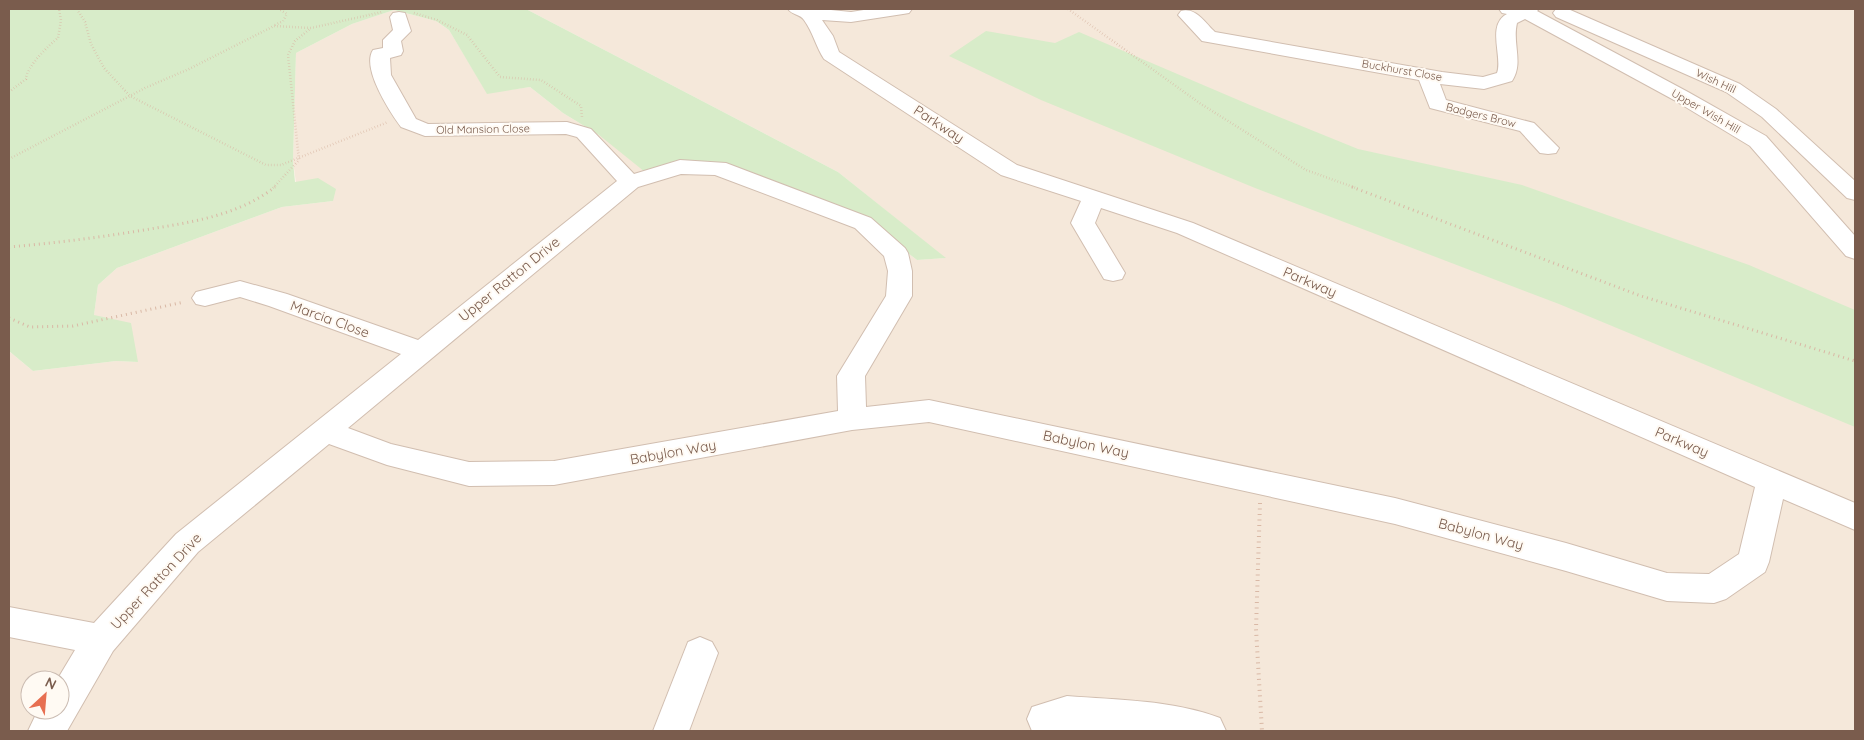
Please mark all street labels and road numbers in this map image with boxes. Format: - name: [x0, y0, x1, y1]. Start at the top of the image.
- street label: Buckhurst Close: [1361, 56, 1443, 84]
- street label: Wish Hill: [1694, 66, 1738, 96]
- street label: Upper Wish Hill: [1669, 86, 1743, 136]
- street label: Badgers Brow: [1444, 100, 1518, 130]
- street label: Parkway: [910, 101, 968, 147]
- street label: Old Mansion Close: [436, 121, 530, 137]
- street label: Upper Ratton Drive: [455, 232, 563, 325]
- street label: Parkway: [1280, 263, 1340, 301]
- street label: Marcia Close: [288, 296, 372, 342]
- street label: Parkway: [1652, 423, 1712, 461]
- street label: Babylon Way: [1041, 426, 1131, 462]
- street label: Babylon Way: [628, 436, 718, 468]
- street label: Babylon Way: [1436, 514, 1526, 554]
- street label: Upper Ratton Drive: [107, 529, 205, 633]

